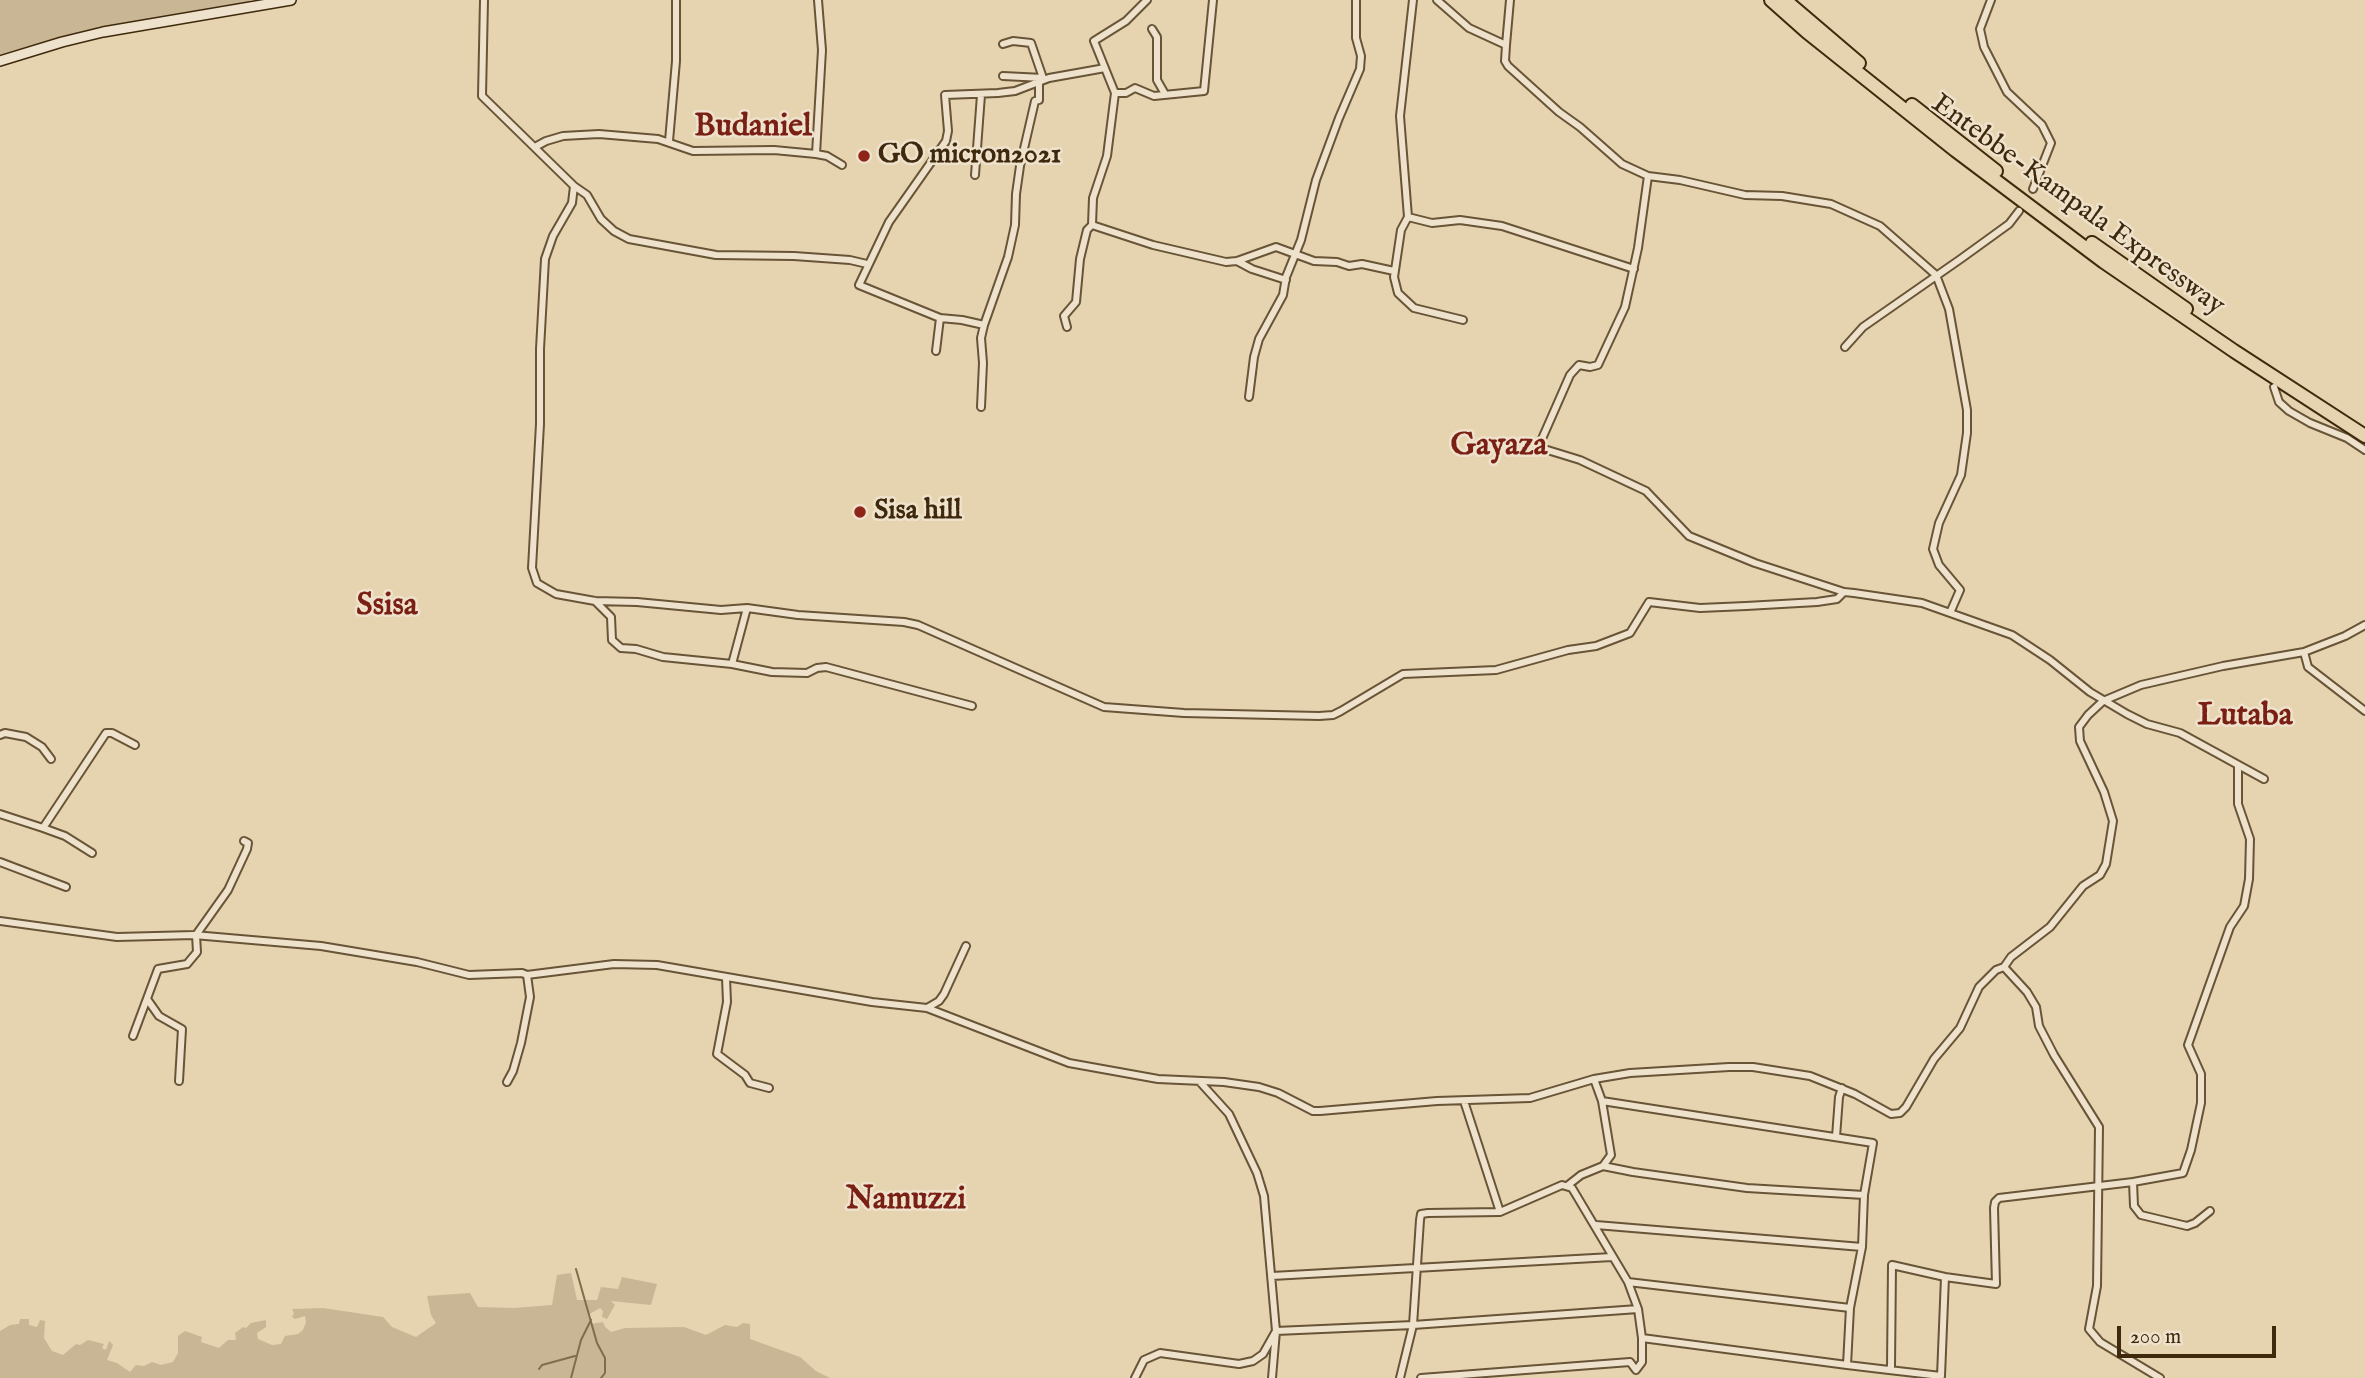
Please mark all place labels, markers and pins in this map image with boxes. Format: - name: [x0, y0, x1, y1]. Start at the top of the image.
- place label: GO micron2021: [878, 139, 1061, 173]
- marker: GO micron2021: [856, 148, 872, 164]
- place label: Sisa hill: [874, 495, 962, 529]
- marker: Sisa hill: [852, 504, 868, 520]

